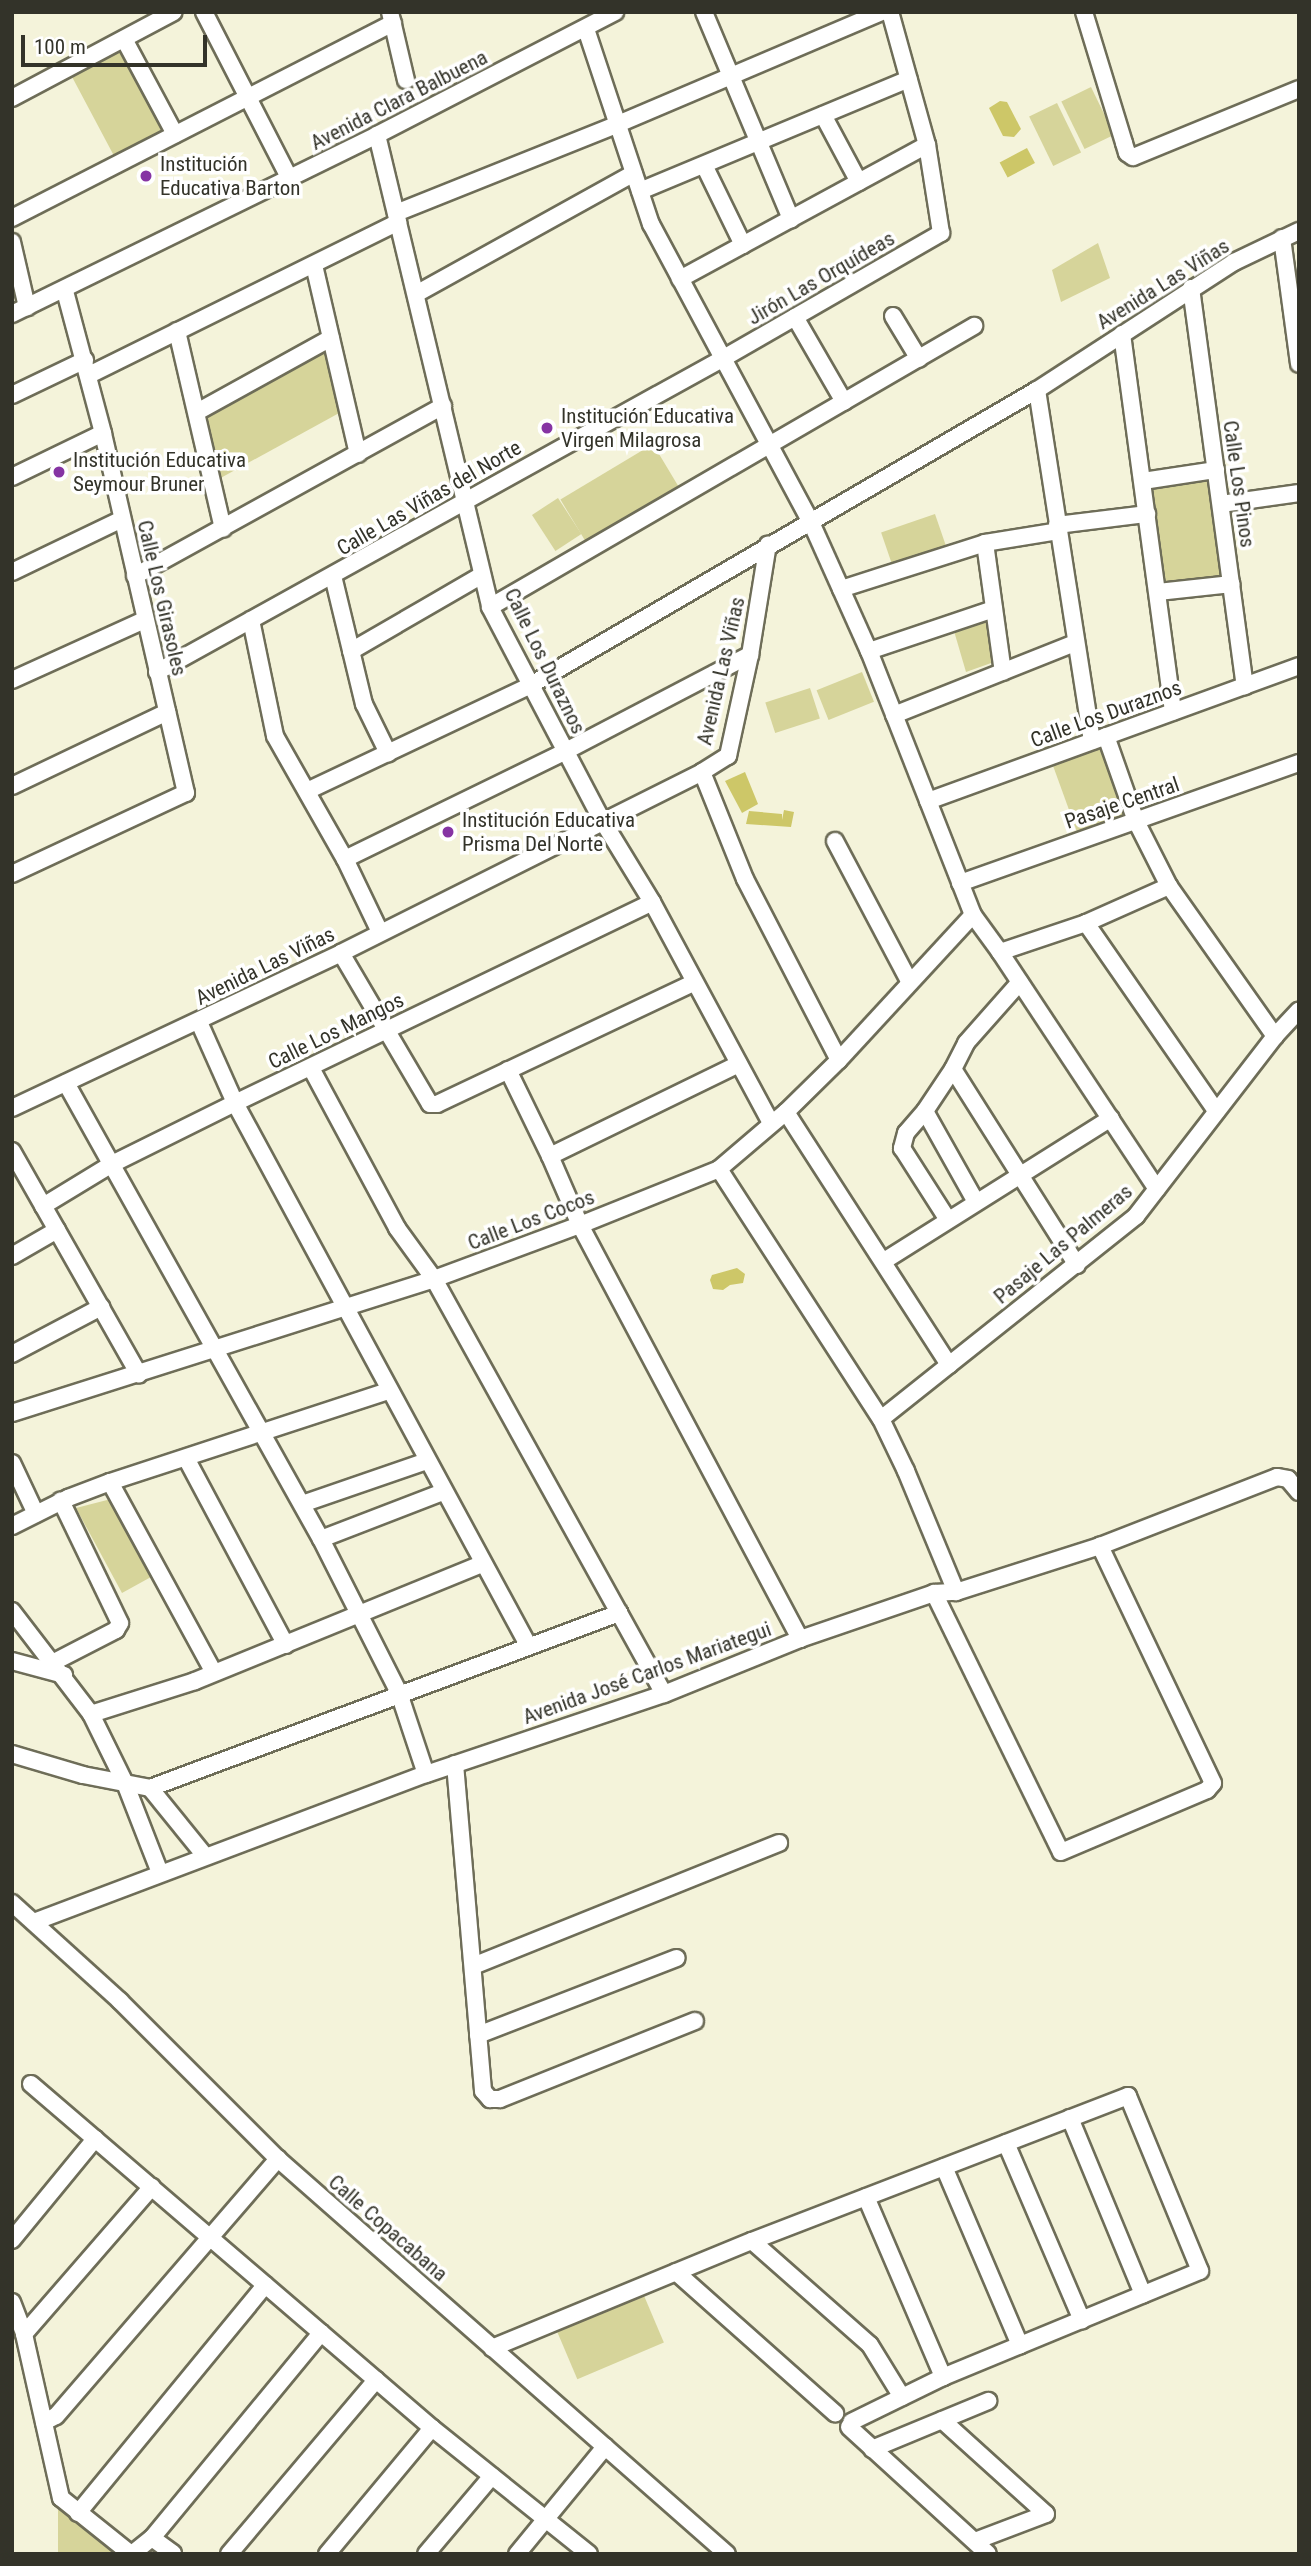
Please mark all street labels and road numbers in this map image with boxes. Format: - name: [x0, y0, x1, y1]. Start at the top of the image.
- street label: Avenida Clara Balbuena: [306, 44, 492, 156]
- street label: Jirón Las Orquídeas: [743, 226, 899, 330]
- street label: Avenida Las Viñas: [1092, 233, 1234, 335]
- street label: Calle Los Pinos: [1218, 419, 1260, 549]
- street label: Calle Las Viñas del Norte: [332, 435, 526, 561]
- street label: Calle Los Girasoles: [132, 518, 192, 678]
- street label: Calle Los Duraznos: [499, 584, 591, 738]
- street label: Avenida Las Viñas: [692, 594, 750, 748]
- street label: Calle Los Duraznos: [1027, 675, 1185, 753]
- street label: Pasaje Central: [1061, 772, 1183, 834]
- street label: Avenida Las Viñas: [191, 921, 339, 1011]
- street label: Calle Los Mangos: [264, 987, 408, 1075]
- street label: Pasaje Las Palmeras: [989, 1179, 1137, 1309]
- street label: Calle Los Cocos: [464, 1184, 598, 1256]
- street label: Avenida José Carlos Mariategui: [519, 1616, 775, 1730]
- street label: Calle Copacabana: [323, 2169, 453, 2287]

